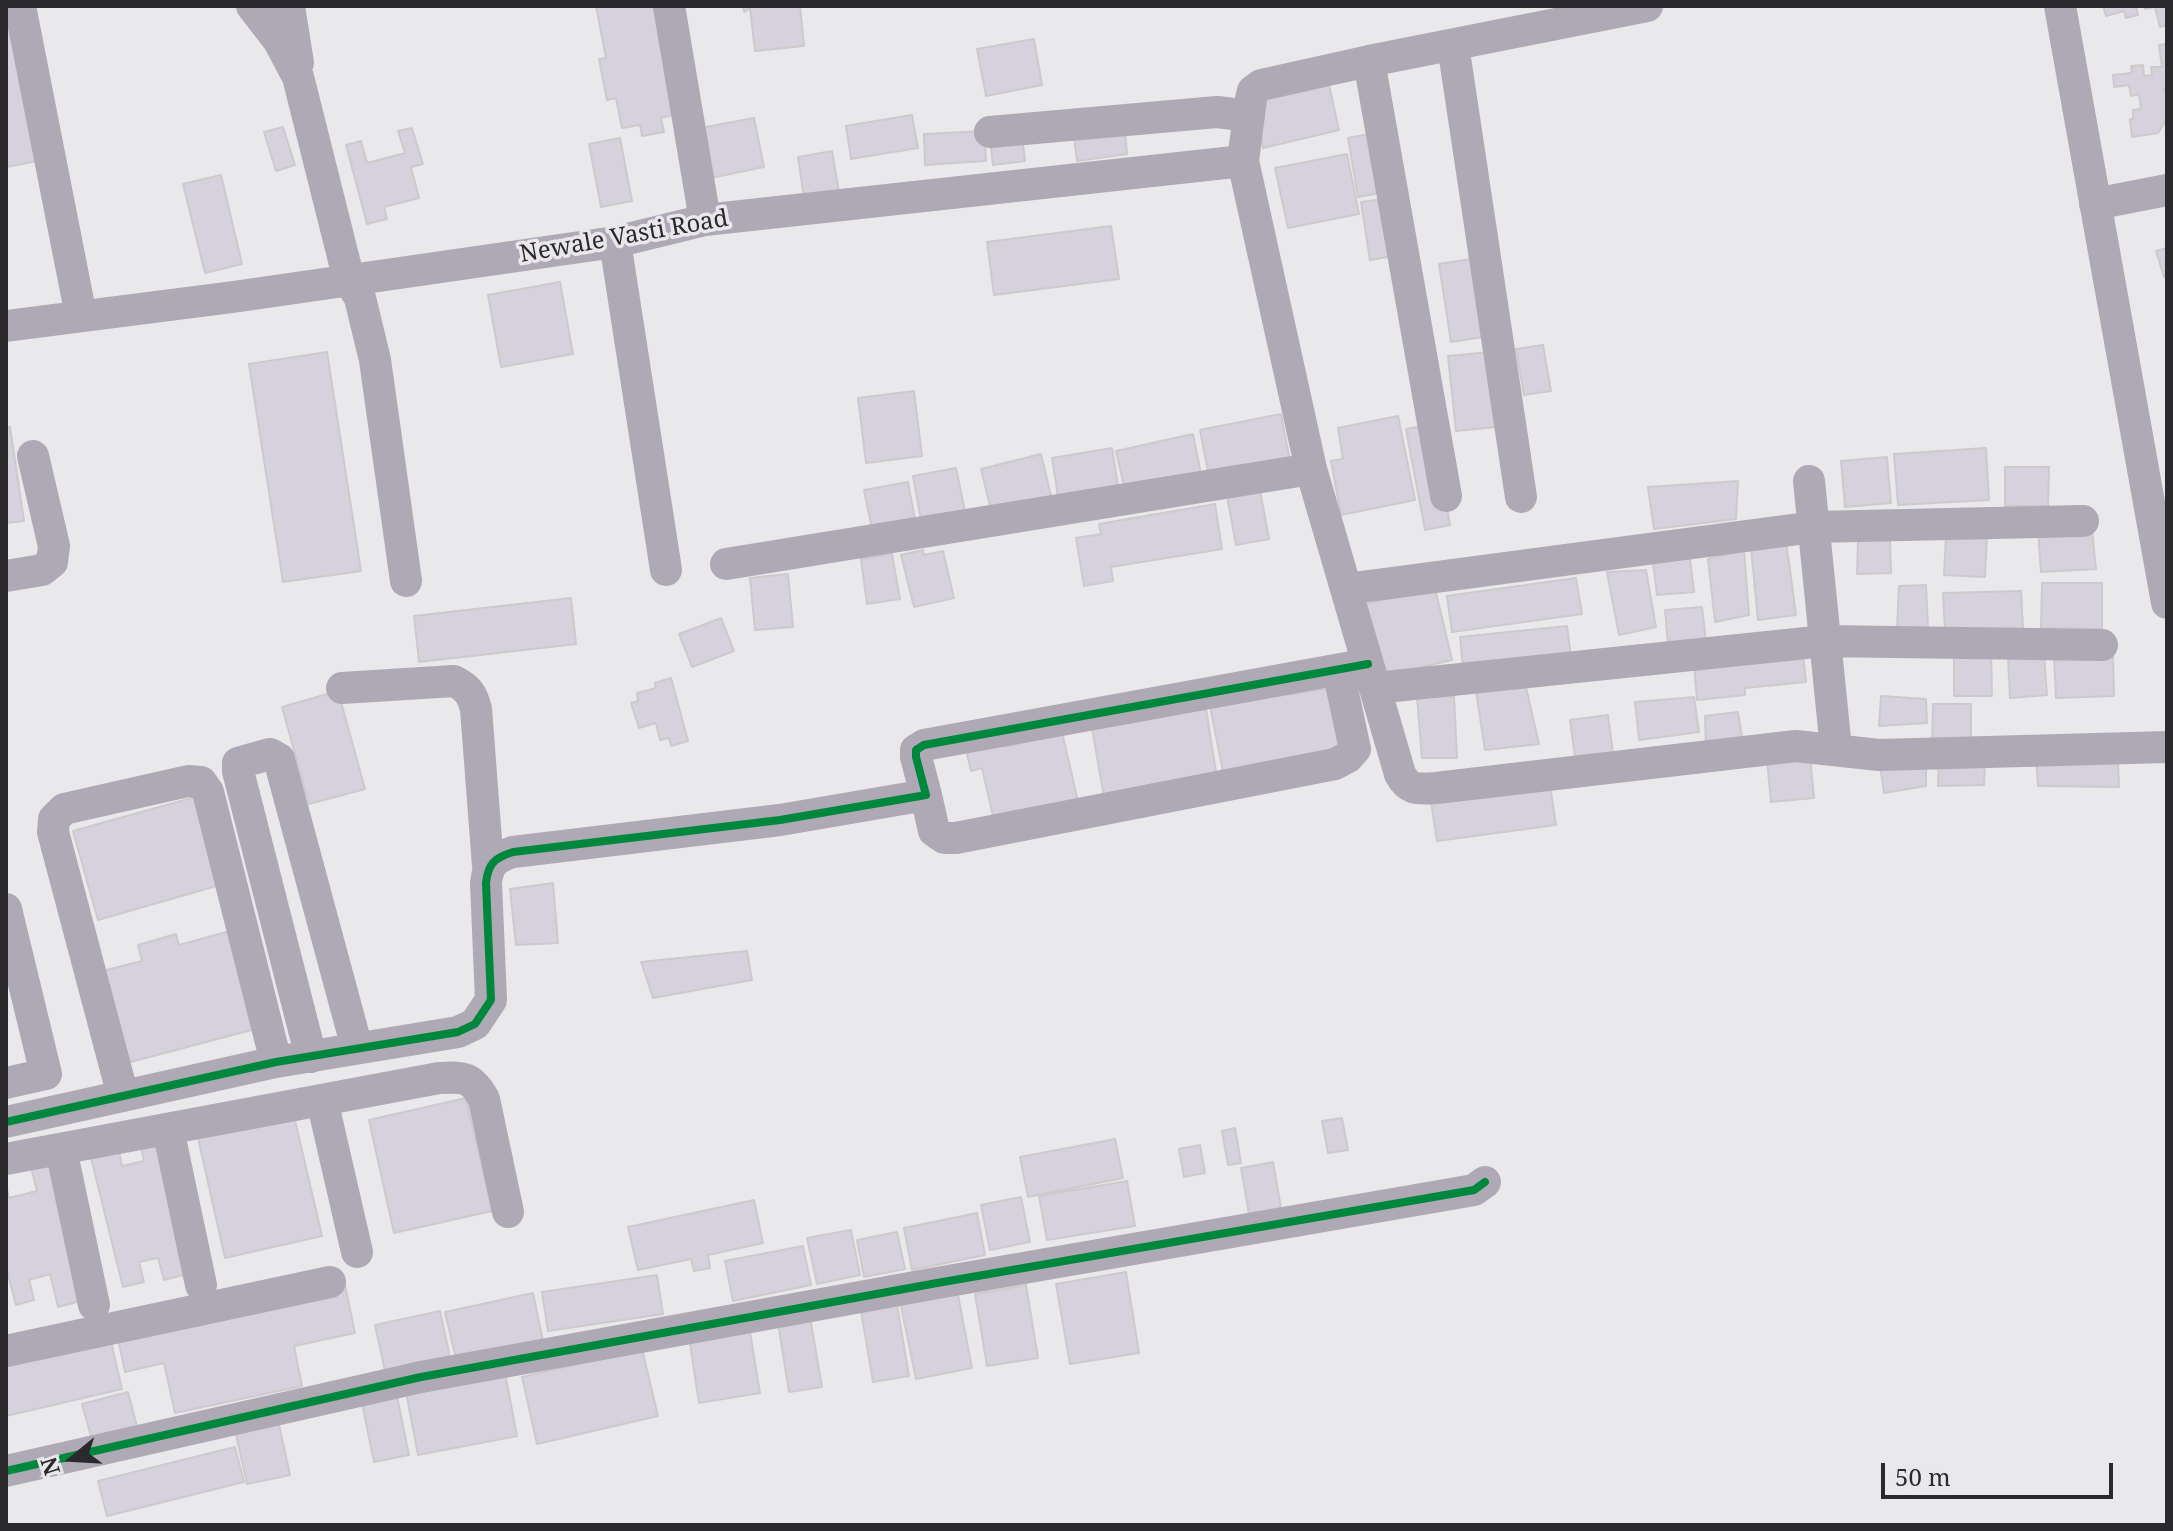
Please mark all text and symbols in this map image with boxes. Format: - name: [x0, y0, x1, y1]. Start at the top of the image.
- street label: Newale Vasti Road: [518, 204, 730, 270]
- north arrow: [32, 1419, 112, 1499]
- scale bar: [1885, 1447, 2117, 1497]
- text: N: [32, 1454, 66, 1479]
- text: 50 m: [1895, 1460, 1951, 1493]

